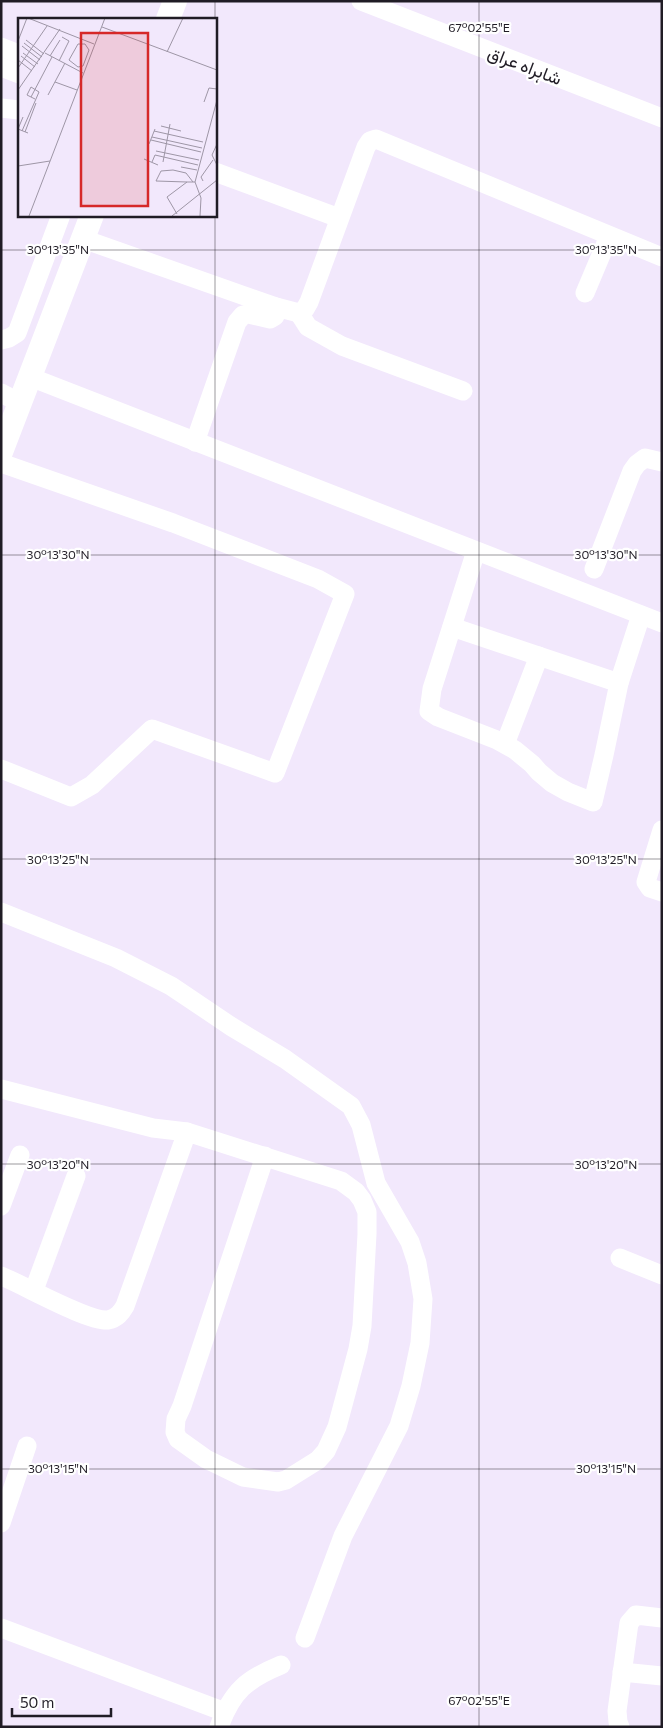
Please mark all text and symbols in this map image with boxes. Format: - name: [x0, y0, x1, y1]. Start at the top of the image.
- inset map: [18, 18, 216, 216]
- text: 67°02'55"E: [448, 20, 510, 34]
- street label: شاہراہ عراق: [484, 41, 565, 91]
- text: 30°13'35"N: [27, 242, 89, 256]
- text: 30°13'35"N: [575, 242, 637, 256]
- text: 30°13'30"N: [27, 547, 89, 561]
- text: 30°13'30"N: [575, 547, 637, 561]
- text: 30°13'25"N: [27, 852, 89, 866]
- text: 30°13'25"N: [575, 852, 637, 866]
- text: 30°13'20"N: [27, 1157, 89, 1171]
- text: 30°13'20"N: [575, 1157, 637, 1171]
- text: 30°13'15"N: [28, 1461, 88, 1475]
- text: 30°13'15"N: [576, 1461, 636, 1475]
- scale bar: [12, 1686, 111, 1718]
- text: 50 m: [20, 1693, 54, 1711]
- text: 67°02'55"E: [448, 1693, 510, 1707]

